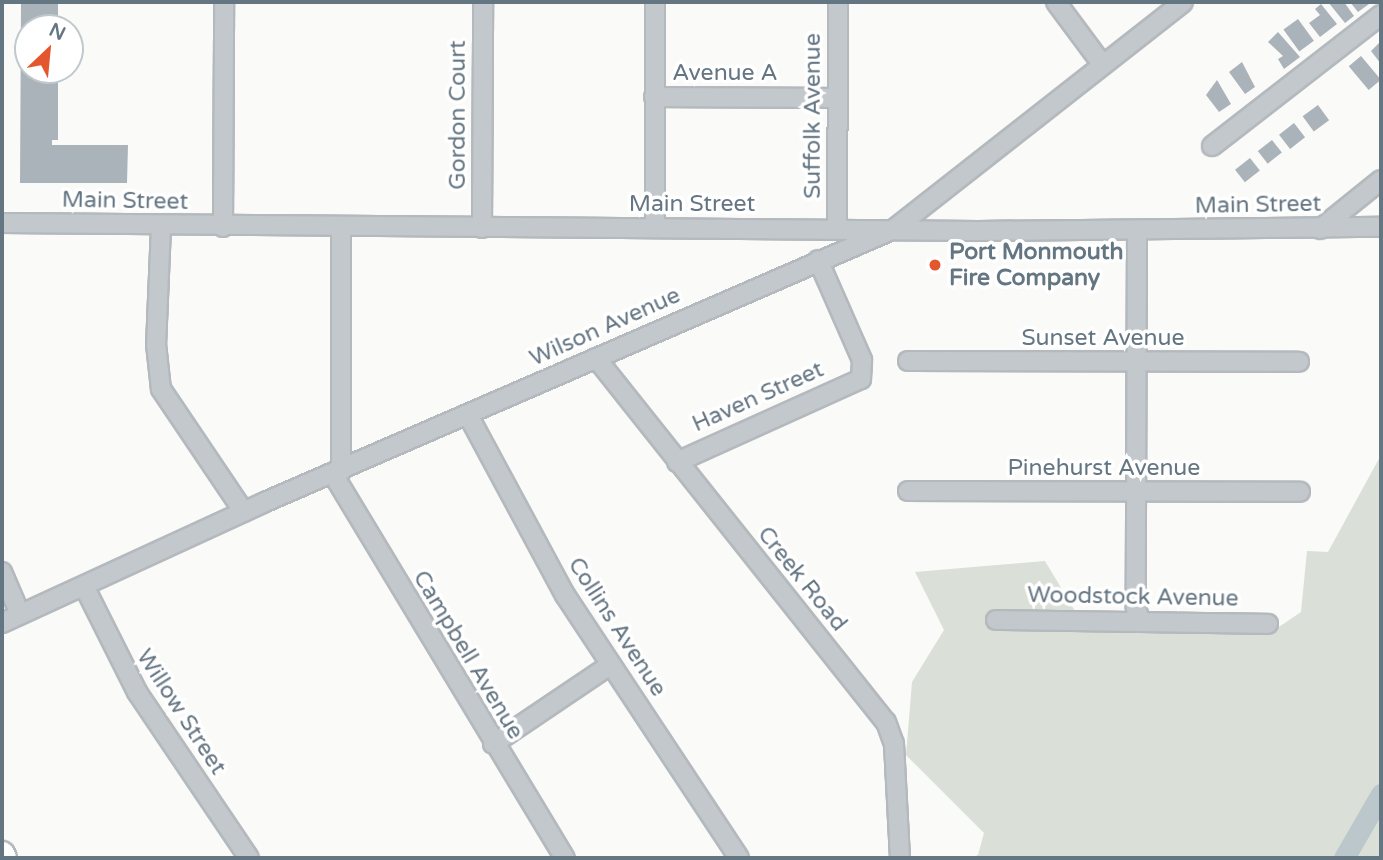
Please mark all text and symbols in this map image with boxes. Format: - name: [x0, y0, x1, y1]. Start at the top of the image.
- north arrow: [14, 14, 84, 84]
- text: N: [46, 19, 69, 45]
- street label: Suffolk Avenue: [799, 33, 827, 199]
- street label: Gordon Court: [444, 40, 472, 190]
- street label: Avenue A: [672, 59, 778, 87]
- street label: Main Street: [61, 186, 189, 216]
- street label: Main Street: [629, 190, 755, 218]
- street label: Main Street: [1194, 190, 1322, 220]
- place label: Port Monmouth Fire Company: [949, 238, 1123, 292]
- marker: Port Monmouth Fire Company: [927, 257, 943, 273]
- street label: Wilson Avenue: [525, 281, 685, 373]
- street label: Sunset Avenue: [1021, 324, 1185, 352]
- street label: Haven Street: [688, 356, 828, 438]
- street label: Pinehurst Avenue: [1008, 454, 1200, 482]
- street label: Creek Road: [751, 521, 853, 637]
- street label: Collins Avenue: [562, 552, 672, 702]
- street label: Campbell Avenue: [407, 566, 529, 744]
- street label: Woodstock Avenue: [1027, 581, 1239, 613]
- street label: Willow Street: [130, 644, 232, 780]

